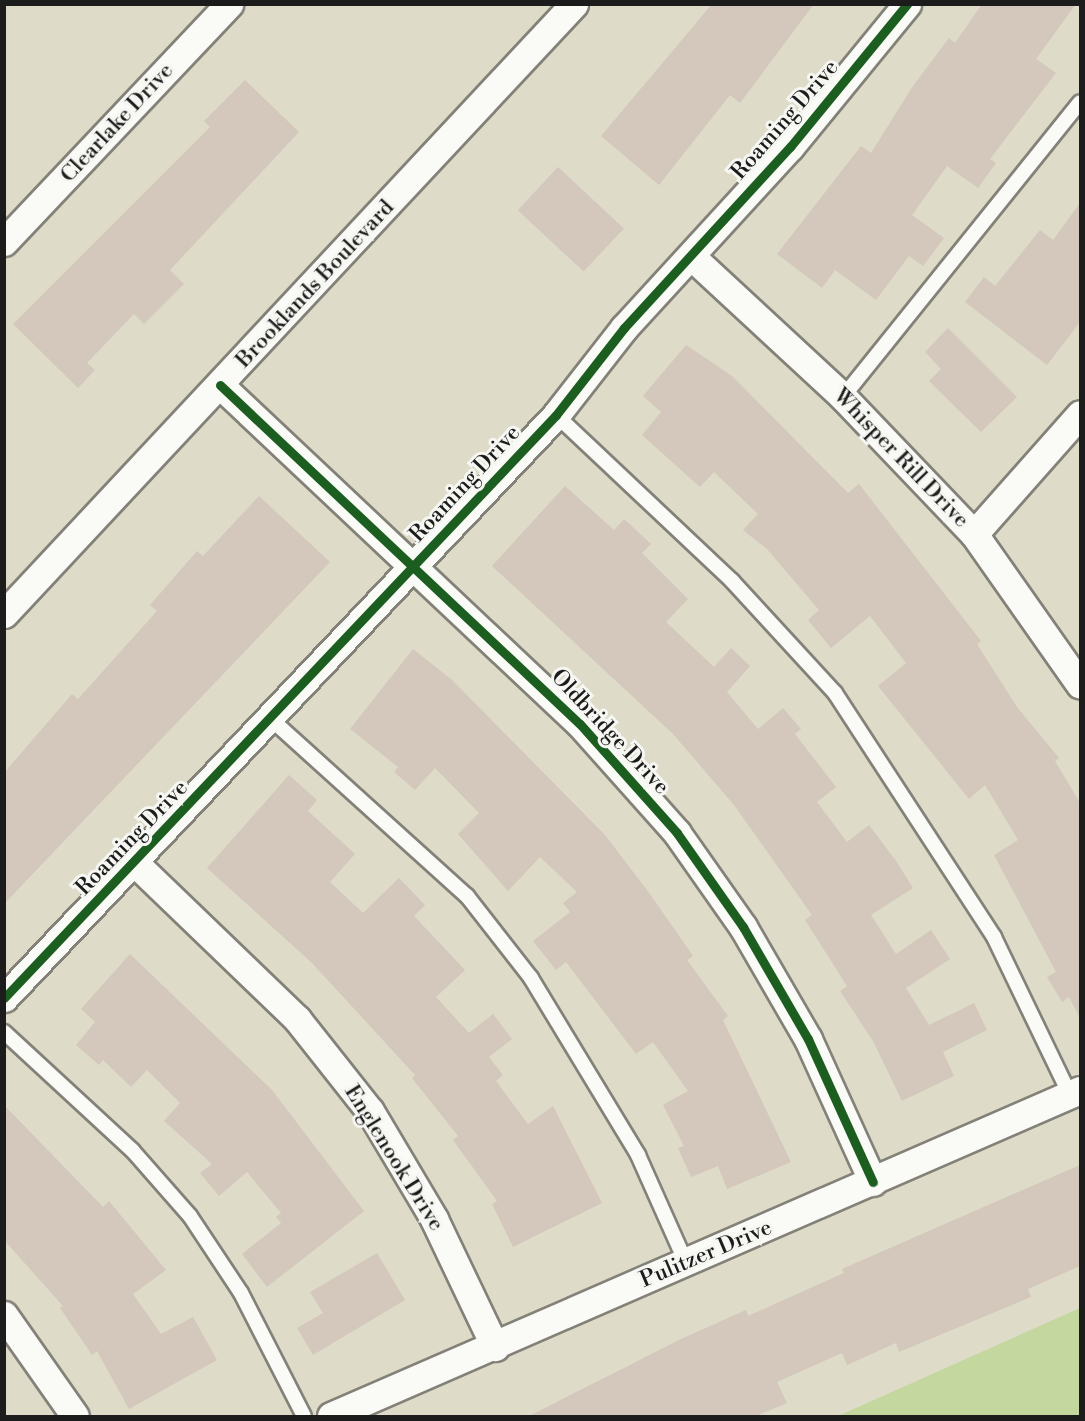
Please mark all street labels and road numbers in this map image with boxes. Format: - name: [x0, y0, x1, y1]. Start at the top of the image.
- street label: Roaming Drive: [726, 55, 844, 185]
- street label: Clearlake Drive: [55, 58, 179, 188]
- street label: Brooklands Boulevard: [230, 195, 400, 373]
- street label: Whisper Rill Drive: [828, 383, 974, 533]
- street label: Roaming Drive: [404, 420, 526, 548]
- street label: Oldbridge Drive: [545, 664, 675, 800]
- street label: Roaming Drive: [70, 775, 194, 901]
- street label: Englenook Drive: [339, 1080, 449, 1236]
- street label: Pulitzer Drive: [636, 1214, 776, 1294]

